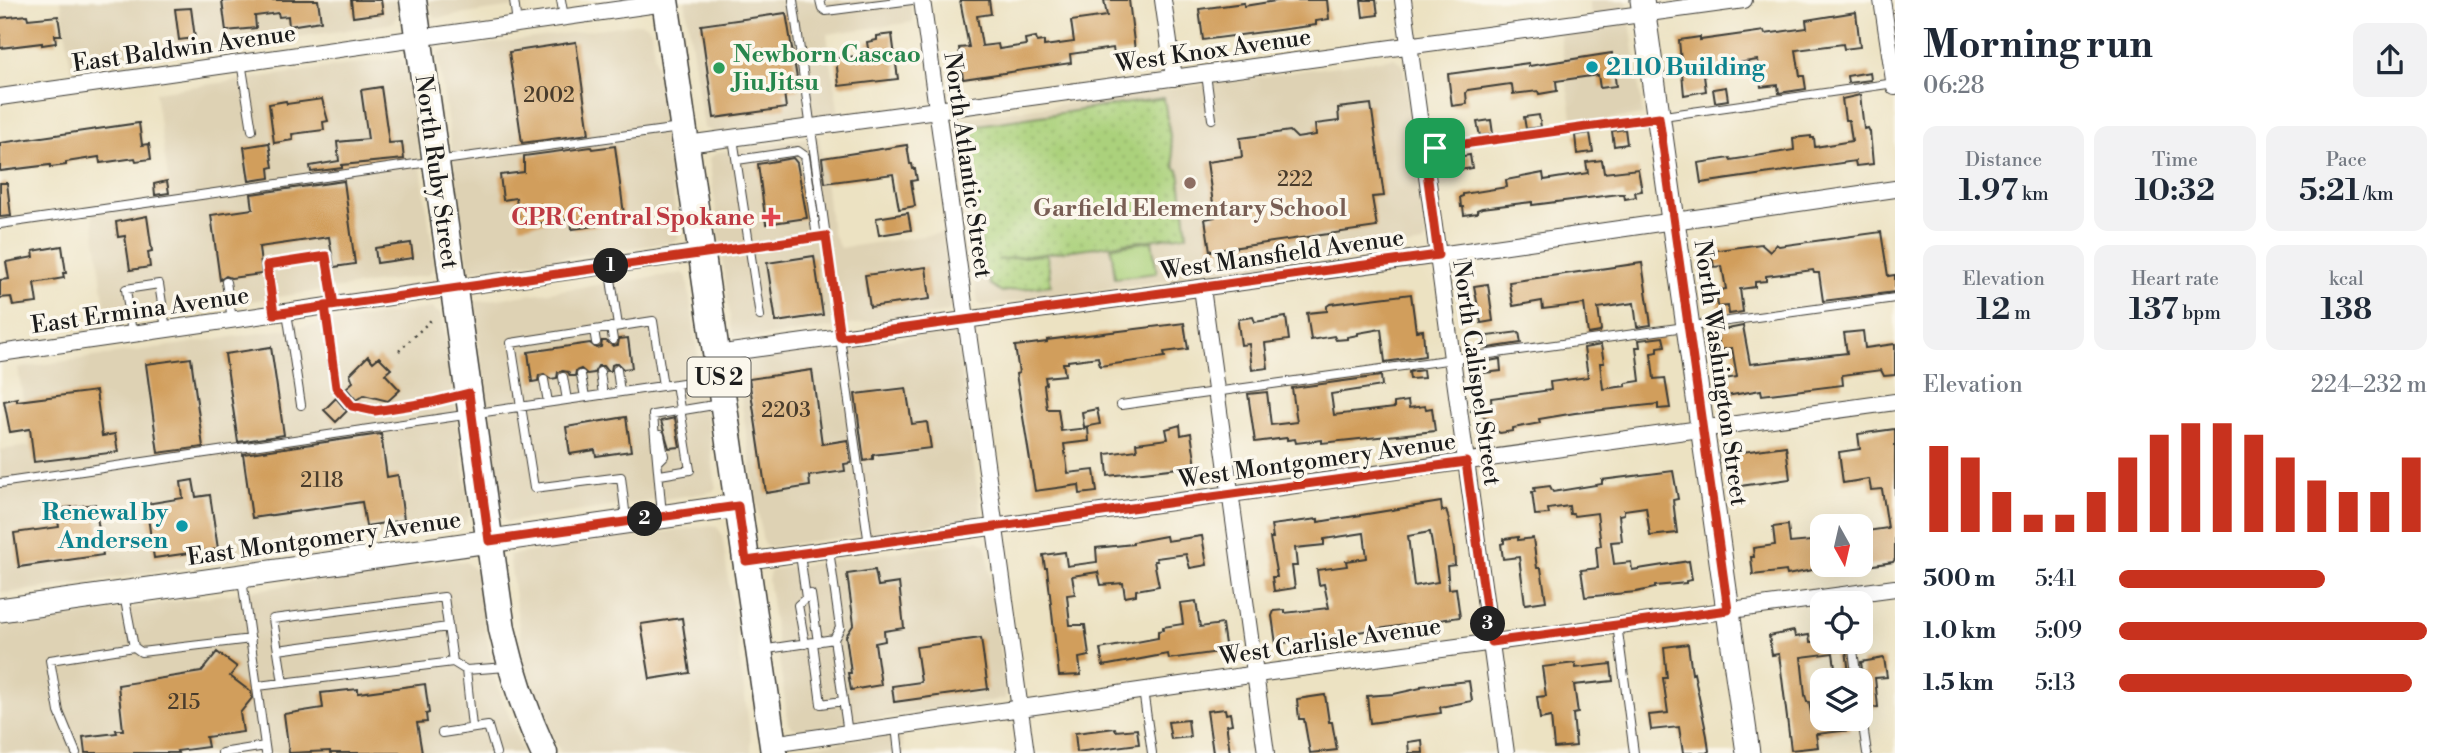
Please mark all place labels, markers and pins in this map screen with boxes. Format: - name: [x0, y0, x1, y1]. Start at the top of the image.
- place label: Newborn Cascao Jiu Jitsu: [730, 40, 921, 98]
- place label: 2110 Building: [1606, 53, 1766, 83]
- marker: 2110 Building: [1584, 59, 1600, 75]
- marker: Newborn Cascao Jiu Jitsu: [711, 60, 727, 76]
- pin: [1405, 118, 1465, 178]
- marker: Garfield Elementary School: [1182, 175, 1198, 191]
- place label: Garfield Elementary School: [1033, 194, 1347, 224]
- place label: CPR Central Spokane: [511, 203, 755, 233]
- marker: CPR Central Spokane: [761, 207, 781, 227]
- pin: 1: [594, 248, 628, 284]
- place label: Renewal by Andersen: [42, 498, 169, 556]
- pin: 2: [628, 502, 662, 536]
- marker: Renewal by Andersen: [174, 518, 190, 534]
- pin: 3: [1470, 606, 1506, 642]

